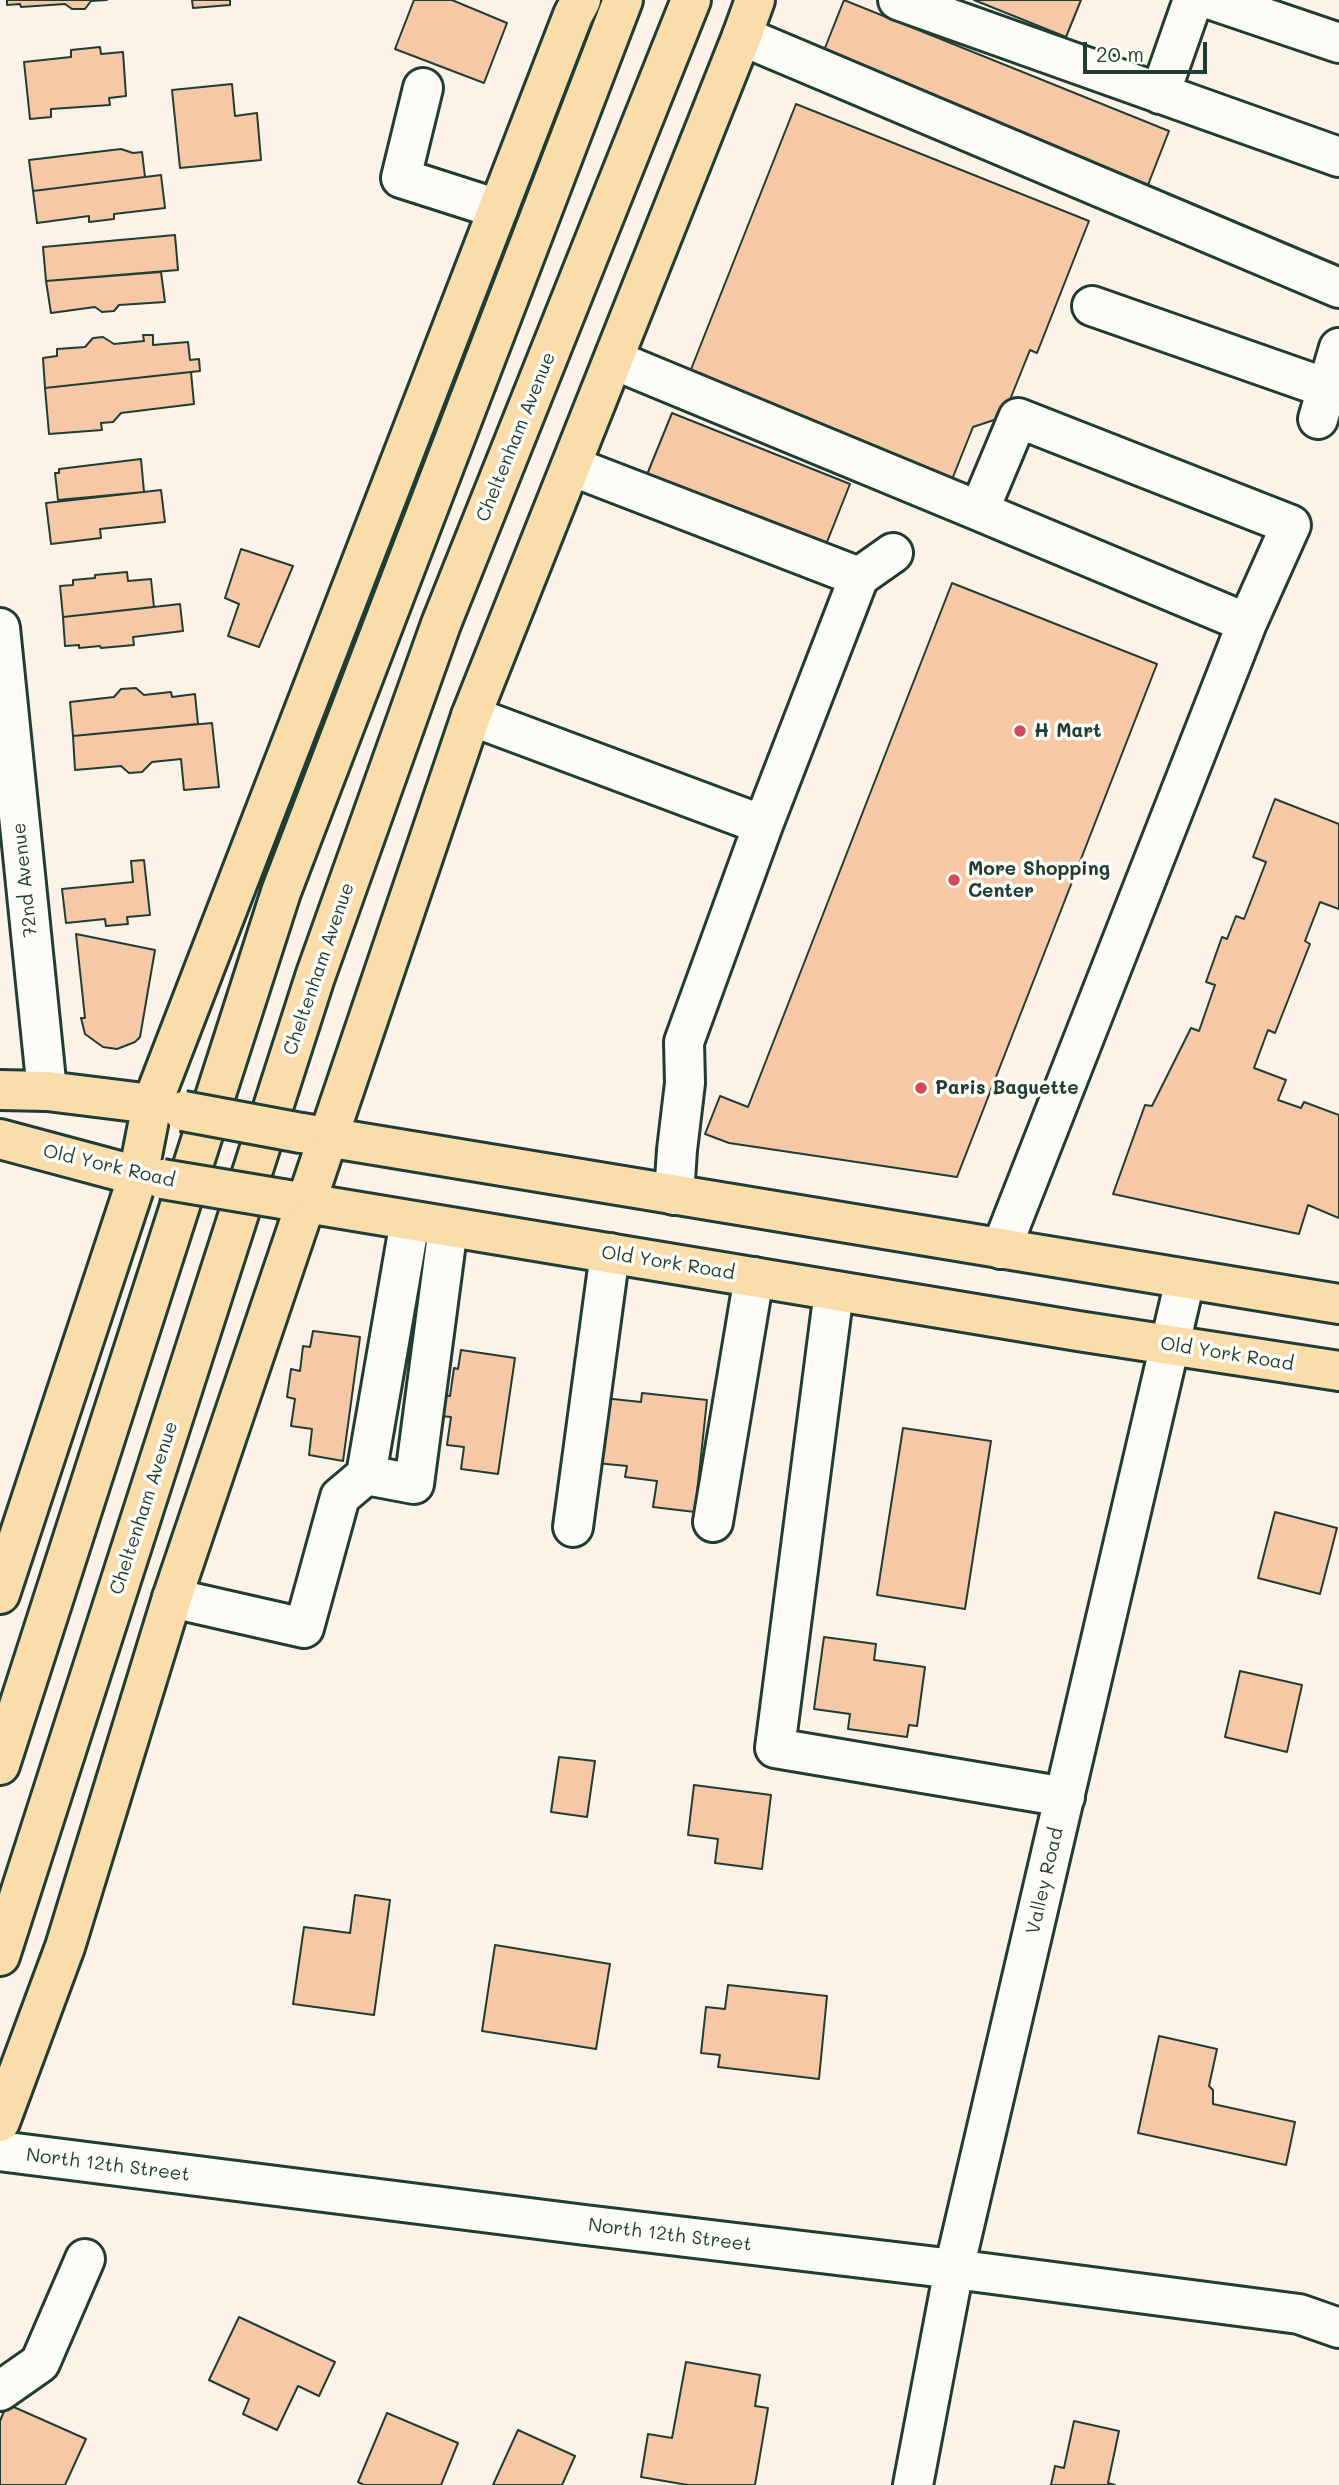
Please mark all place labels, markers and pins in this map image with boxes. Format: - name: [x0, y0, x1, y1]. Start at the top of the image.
- place label: H Mart: [1034, 720, 1102, 742]
- marker: H Mart: [1012, 723, 1028, 739]
- place label: More Shopping Center: [968, 858, 1110, 902]
- marker: More Shopping Center: [946, 872, 962, 888]
- place label: Paris Baguette: [935, 1077, 1079, 1099]
- marker: Paris Baguette: [913, 1080, 929, 1096]

